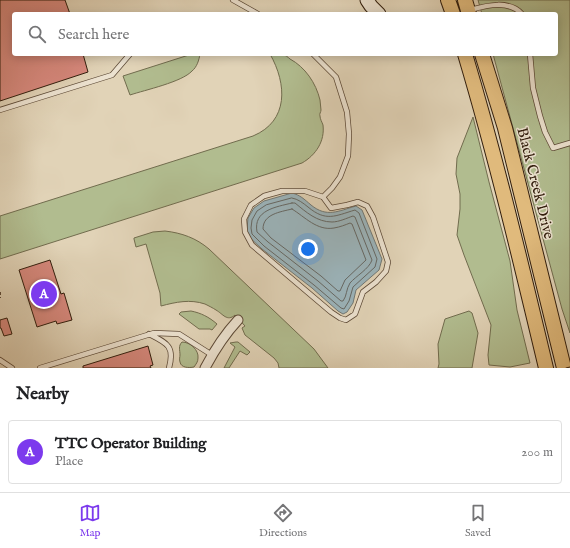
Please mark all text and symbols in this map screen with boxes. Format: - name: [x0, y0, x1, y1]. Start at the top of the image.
- search box: [12, 12, 558, 56]
- icon: search: [26, 23, 48, 45]
- text: Search here: [58, 25, 129, 44]
- street label: Black Creek Drive: [512, 125, 559, 241]
- your location: [298, 239, 318, 259]
- pin: A: [31, 279, 57, 309]
- text: Nearby: [16, 384, 69, 405]
- text: TTC Operator Building: [55, 434, 206, 453]
- text: A: [26, 444, 34, 461]
- text: 200 m: [521, 444, 553, 461]
- text: Place: [55, 453, 83, 470]
- tab: Map: [79, 502, 101, 540]
- tab: Directions: [259, 502, 307, 540]
- tab: Saved: [465, 502, 491, 540]

